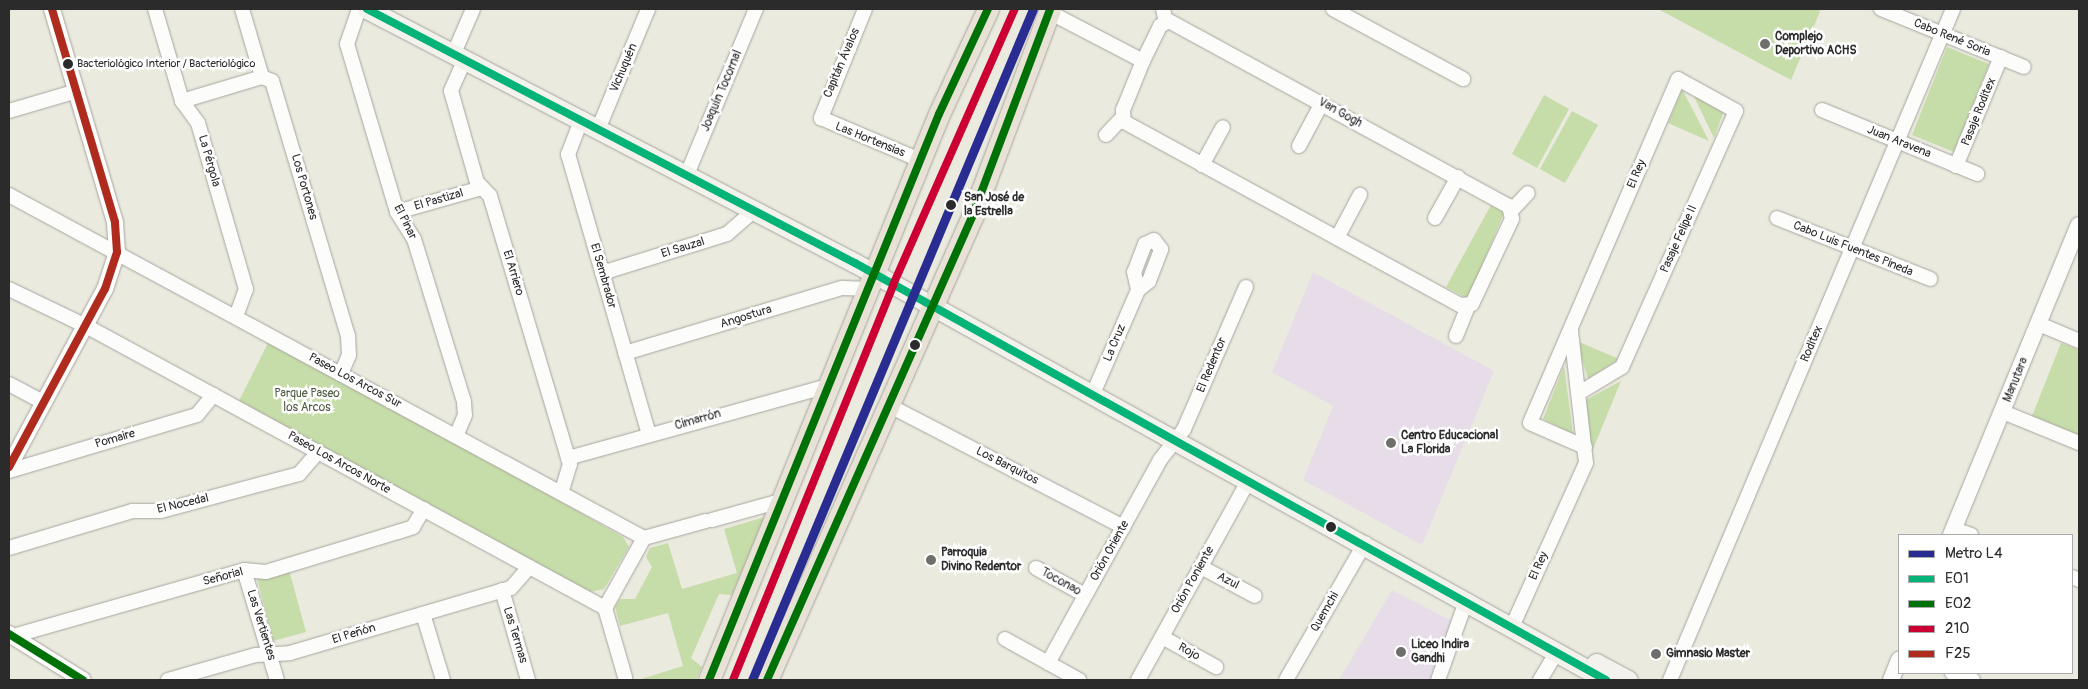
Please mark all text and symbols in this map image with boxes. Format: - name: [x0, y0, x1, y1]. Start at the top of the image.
- street label: Cabo René Soria: [1911, 16, 1993, 60]
- street label: Capitán Ávalos: [821, 26, 863, 100]
- place label: Complejo Deportivo ACHS: [1775, 30, 1856, 58]
- marker: Complejo Deportivo ACHS: [1759, 38, 1771, 50]
- street label: Vichuquén: [607, 41, 641, 95]
- street label: Joaquín Tocornal: [698, 48, 746, 134]
- place label: Bacteriológico Interior / Bacteriológico: [77, 57, 255, 71]
- marker: Bacteriológico Interior / Bacteriológico: [63, 59, 73, 69]
- street label: Pasaje Roditex: [1959, 76, 1999, 148]
- street label: Van Gogh: [1316, 95, 1364, 131]
- street label: Las Hortensias: [833, 119, 907, 161]
- street label: Juan Aravena: [1865, 123, 1933, 161]
- street label: La Pérgola: [195, 133, 223, 189]
- street label: Los Portones: [288, 152, 320, 222]
- street label: El Rey: [1625, 158, 1649, 190]
- street label: El Pastizal: [413, 186, 465, 214]
- place label: San José de la Estrella: [964, 191, 1024, 219]
- marker: San José de la Estrella: [942, 196, 960, 214]
- street label: El Pinar: [390, 202, 420, 242]
- street label: Pasaje Felipe II: [1658, 203, 1700, 275]
- street label: Cabo Luis Fuentes Pineda: [1791, 218, 1915, 280]
- street label: El Sauzal: [659, 235, 707, 261]
- street label: El Sembrador: [587, 242, 619, 310]
- street label: El Arriero: [499, 249, 527, 297]
- street label: Angostura: [718, 302, 774, 332]
- street label: La Cruz: [1101, 322, 1129, 364]
- street label: Roditex: [1798, 324, 1826, 364]
- street label: El Redentor: [1194, 335, 1230, 395]
- unlabelled marker: [910, 340, 920, 350]
- street label: Paseo Los Arcos Sur: [306, 350, 404, 412]
- street label: Manutara: [2001, 356, 2031, 404]
- park label: Parque Paseo los Arcos: [274, 387, 340, 415]
- street label: Cimarrón: [673, 407, 723, 433]
- street label: Pomaire: [93, 426, 137, 452]
- street label: Paseo Los Arcos Norte: [285, 429, 393, 497]
- place label: Centro Educacional La Florida: [1401, 429, 1498, 457]
- marker: Centro Educacional La Florida: [1385, 437, 1397, 449]
- street label: Los Barquitos: [973, 444, 1041, 488]
- street label: El Nocedal: [156, 491, 210, 517]
- street label: Orión Oriente: [1087, 518, 1133, 584]
- unlabelled marker: [1326, 522, 1336, 532]
- legend: [1898, 534, 2073, 674]
- street label: Orión Poniente: [1169, 544, 1217, 616]
- text: Metro L4: [1945, 544, 2003, 563]
- place label: Parroquia Divino Redentor: [941, 546, 1021, 574]
- street label: El Rey: [1526, 550, 1552, 582]
- marker: Parroquia Divino Redentor: [925, 554, 937, 566]
- street label: Señorial: [201, 565, 245, 589]
- street label: Toconao: [1038, 565, 1084, 599]
- street label: Azul: [1215, 569, 1241, 593]
- text: E01: [1945, 569, 1969, 588]
- street label: Las Vertientes: [243, 588, 279, 662]
- street label: Quemchi: [1308, 589, 1342, 635]
- text: E02: [1945, 594, 1971, 613]
- street label: Las Termas: [500, 605, 530, 665]
- text: 210: [1945, 619, 1970, 638]
- street label: El Peñón: [331, 621, 377, 647]
- place label: Liceo Indira Gandhi: [1411, 638, 1469, 666]
- street label: Rojo: [1176, 640, 1202, 664]
- text: F25: [1945, 644, 1971, 663]
- marker: Liceo Indira Gandhi: [1395, 646, 1407, 658]
- place label: Gimnasio Master: [1666, 647, 1750, 661]
- marker: Gimnasio Master: [1650, 648, 1662, 660]

